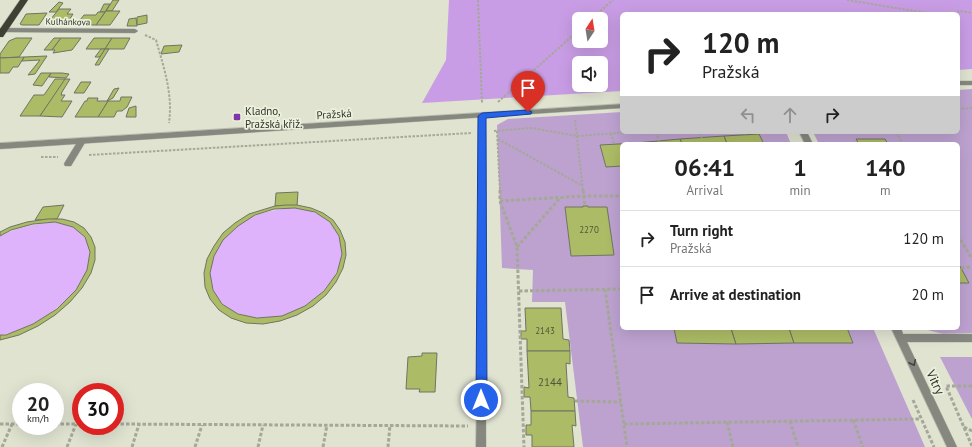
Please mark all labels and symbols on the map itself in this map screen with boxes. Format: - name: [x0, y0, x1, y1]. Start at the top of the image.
- north arrow: [572, 12, 608, 48]
- street label: Kulhánkova: [46, 16, 90, 27]
- pin: [511, 71, 545, 112]
- place label: Kladno, Pražská křiž.: [245, 104, 302, 131]
- street label: Pražská: [316, 106, 352, 122]
- marker: Kladno, Pražská křiž.: [232, 112, 242, 122]
- house number: 2270: [579, 224, 599, 235]
- house number: 2143: [535, 325, 555, 336]
- one-way arrow: [908, 359, 916, 367]
- street label: Vitry: [922, 366, 949, 397]
- house number: 2144: [538, 375, 562, 389]
- position arrow: [460, 379, 502, 421]
- speed limit sign: 30: [72, 383, 124, 435]

